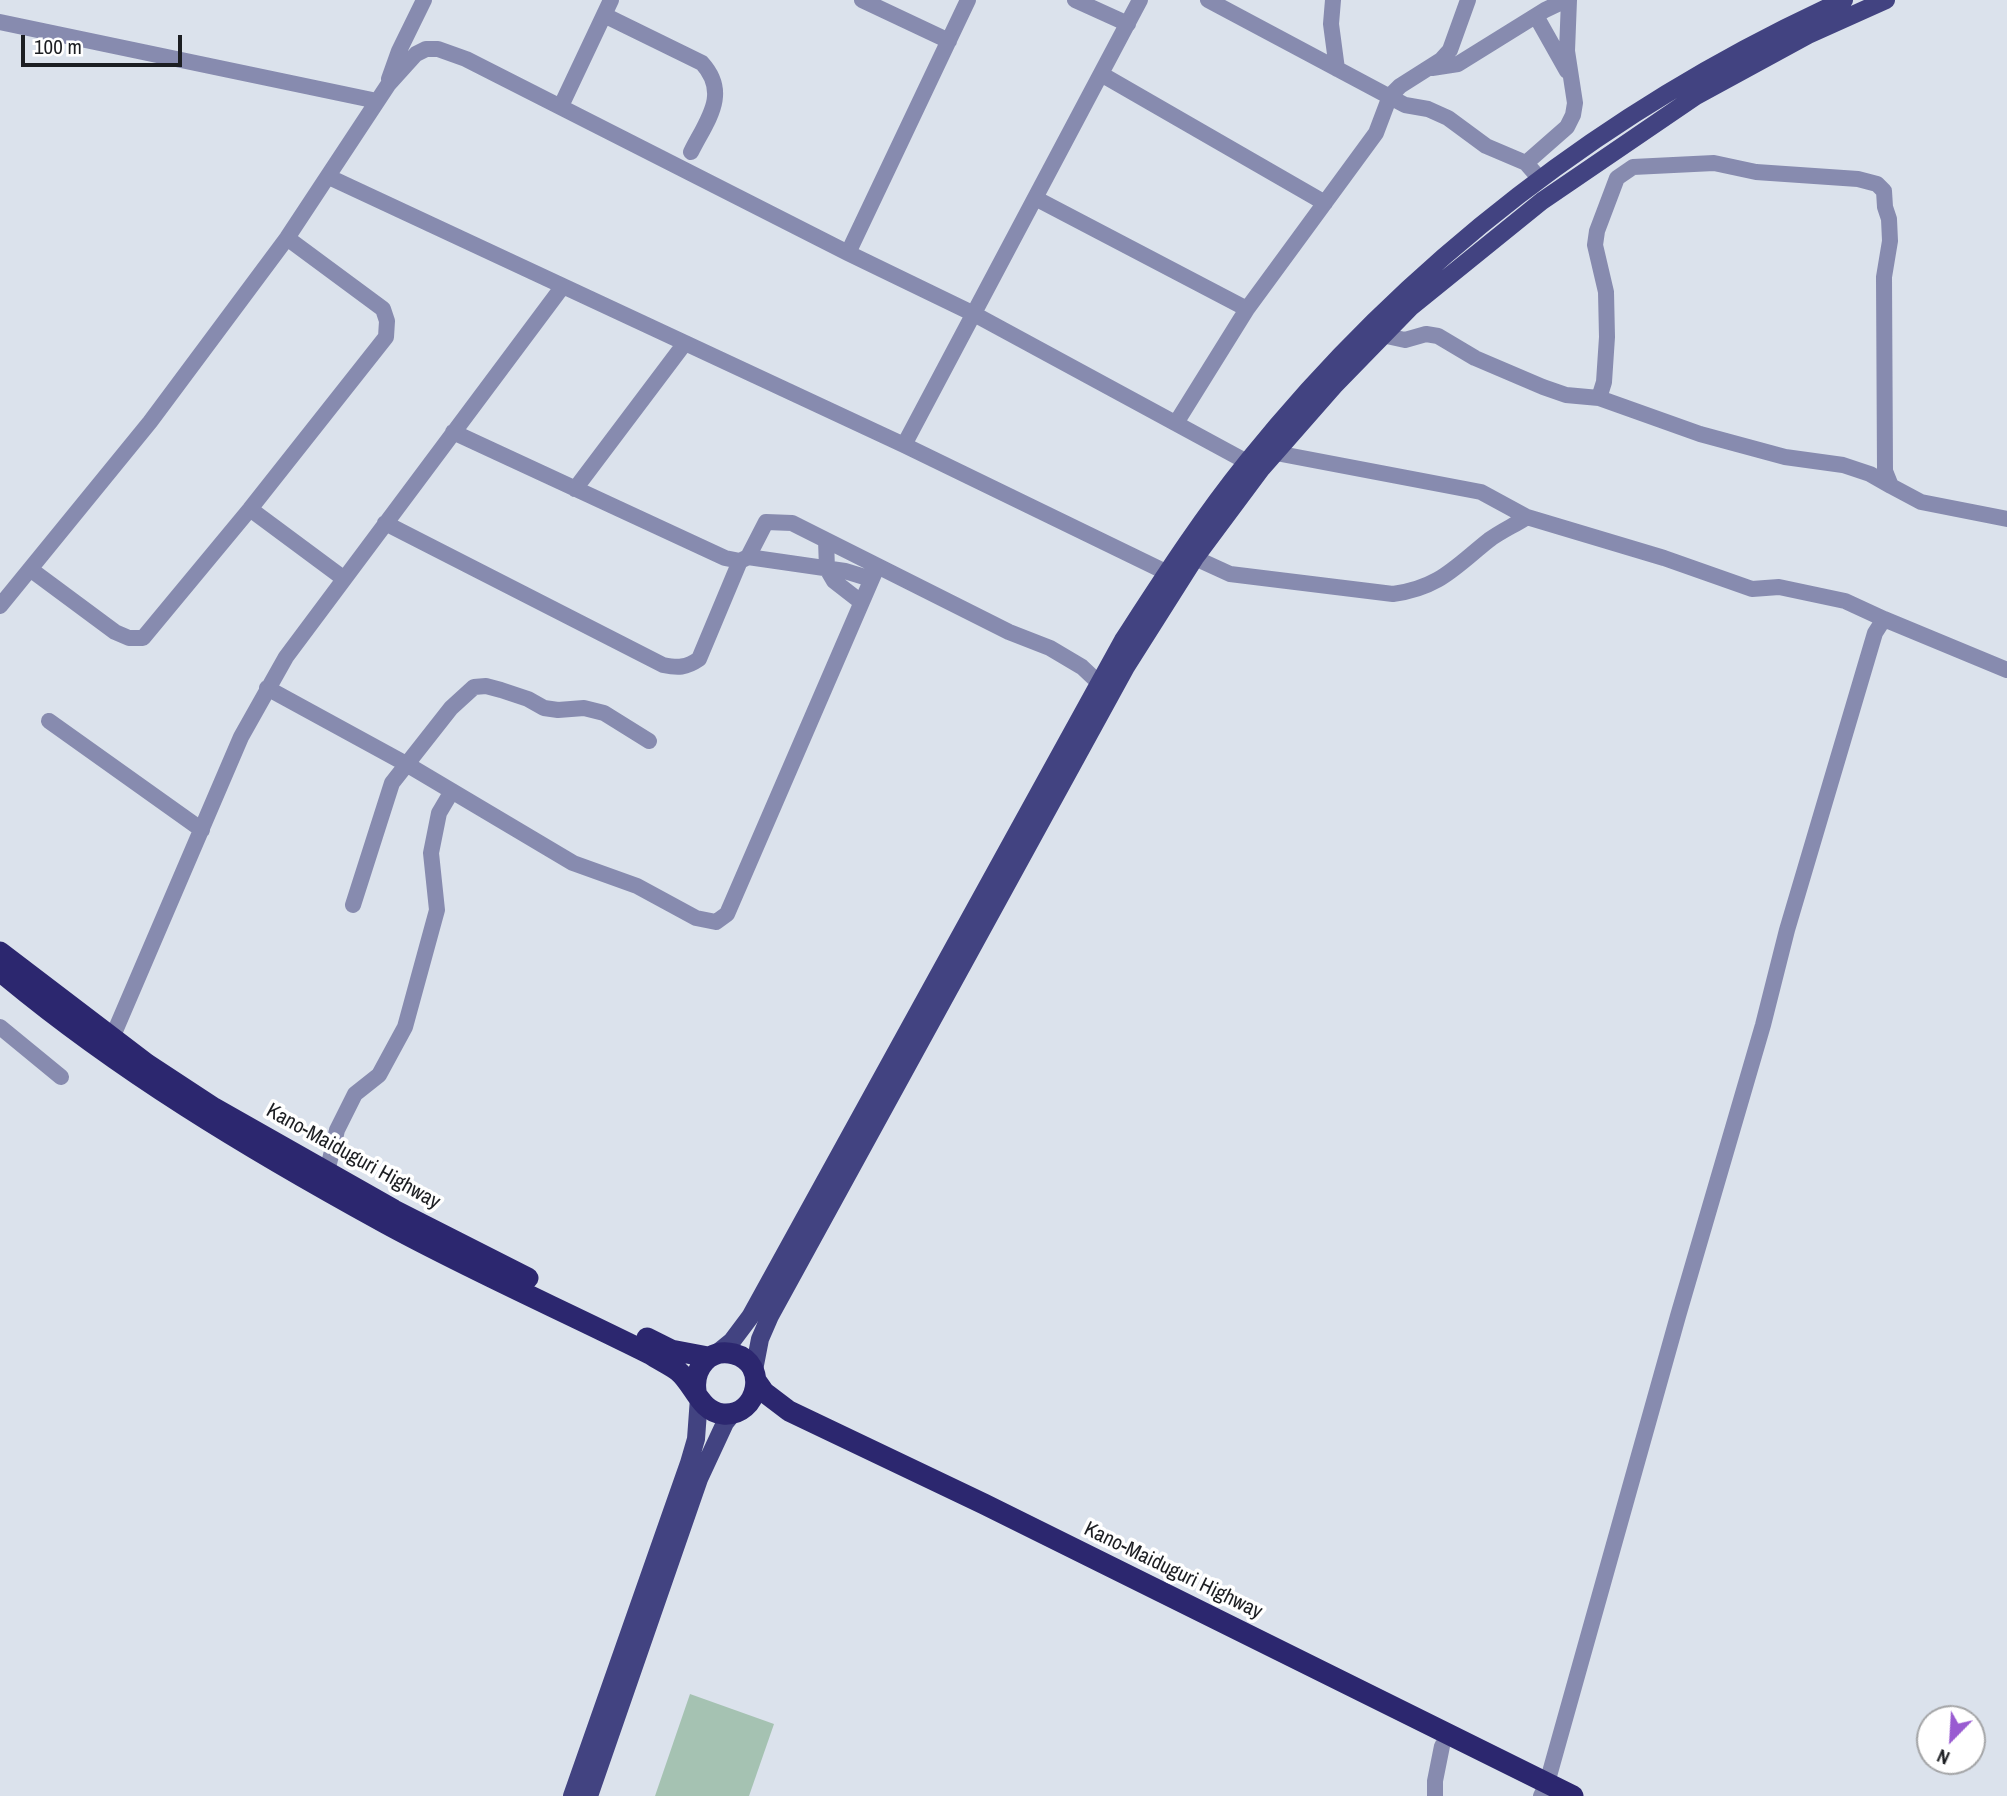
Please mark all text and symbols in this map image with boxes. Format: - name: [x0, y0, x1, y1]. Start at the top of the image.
- scale bar: [24, 21, 186, 65]
- text: 100 m: [34, 32, 82, 61]
- street label: Kano-Maiduguri Highway: [262, 1099, 444, 1215]
- street label: Kano-Maiduguri Highway: [1080, 1517, 1266, 1625]
- north arrow: [1916, 1705, 1986, 1775]
- text: N: [1933, 1743, 1954, 1772]

